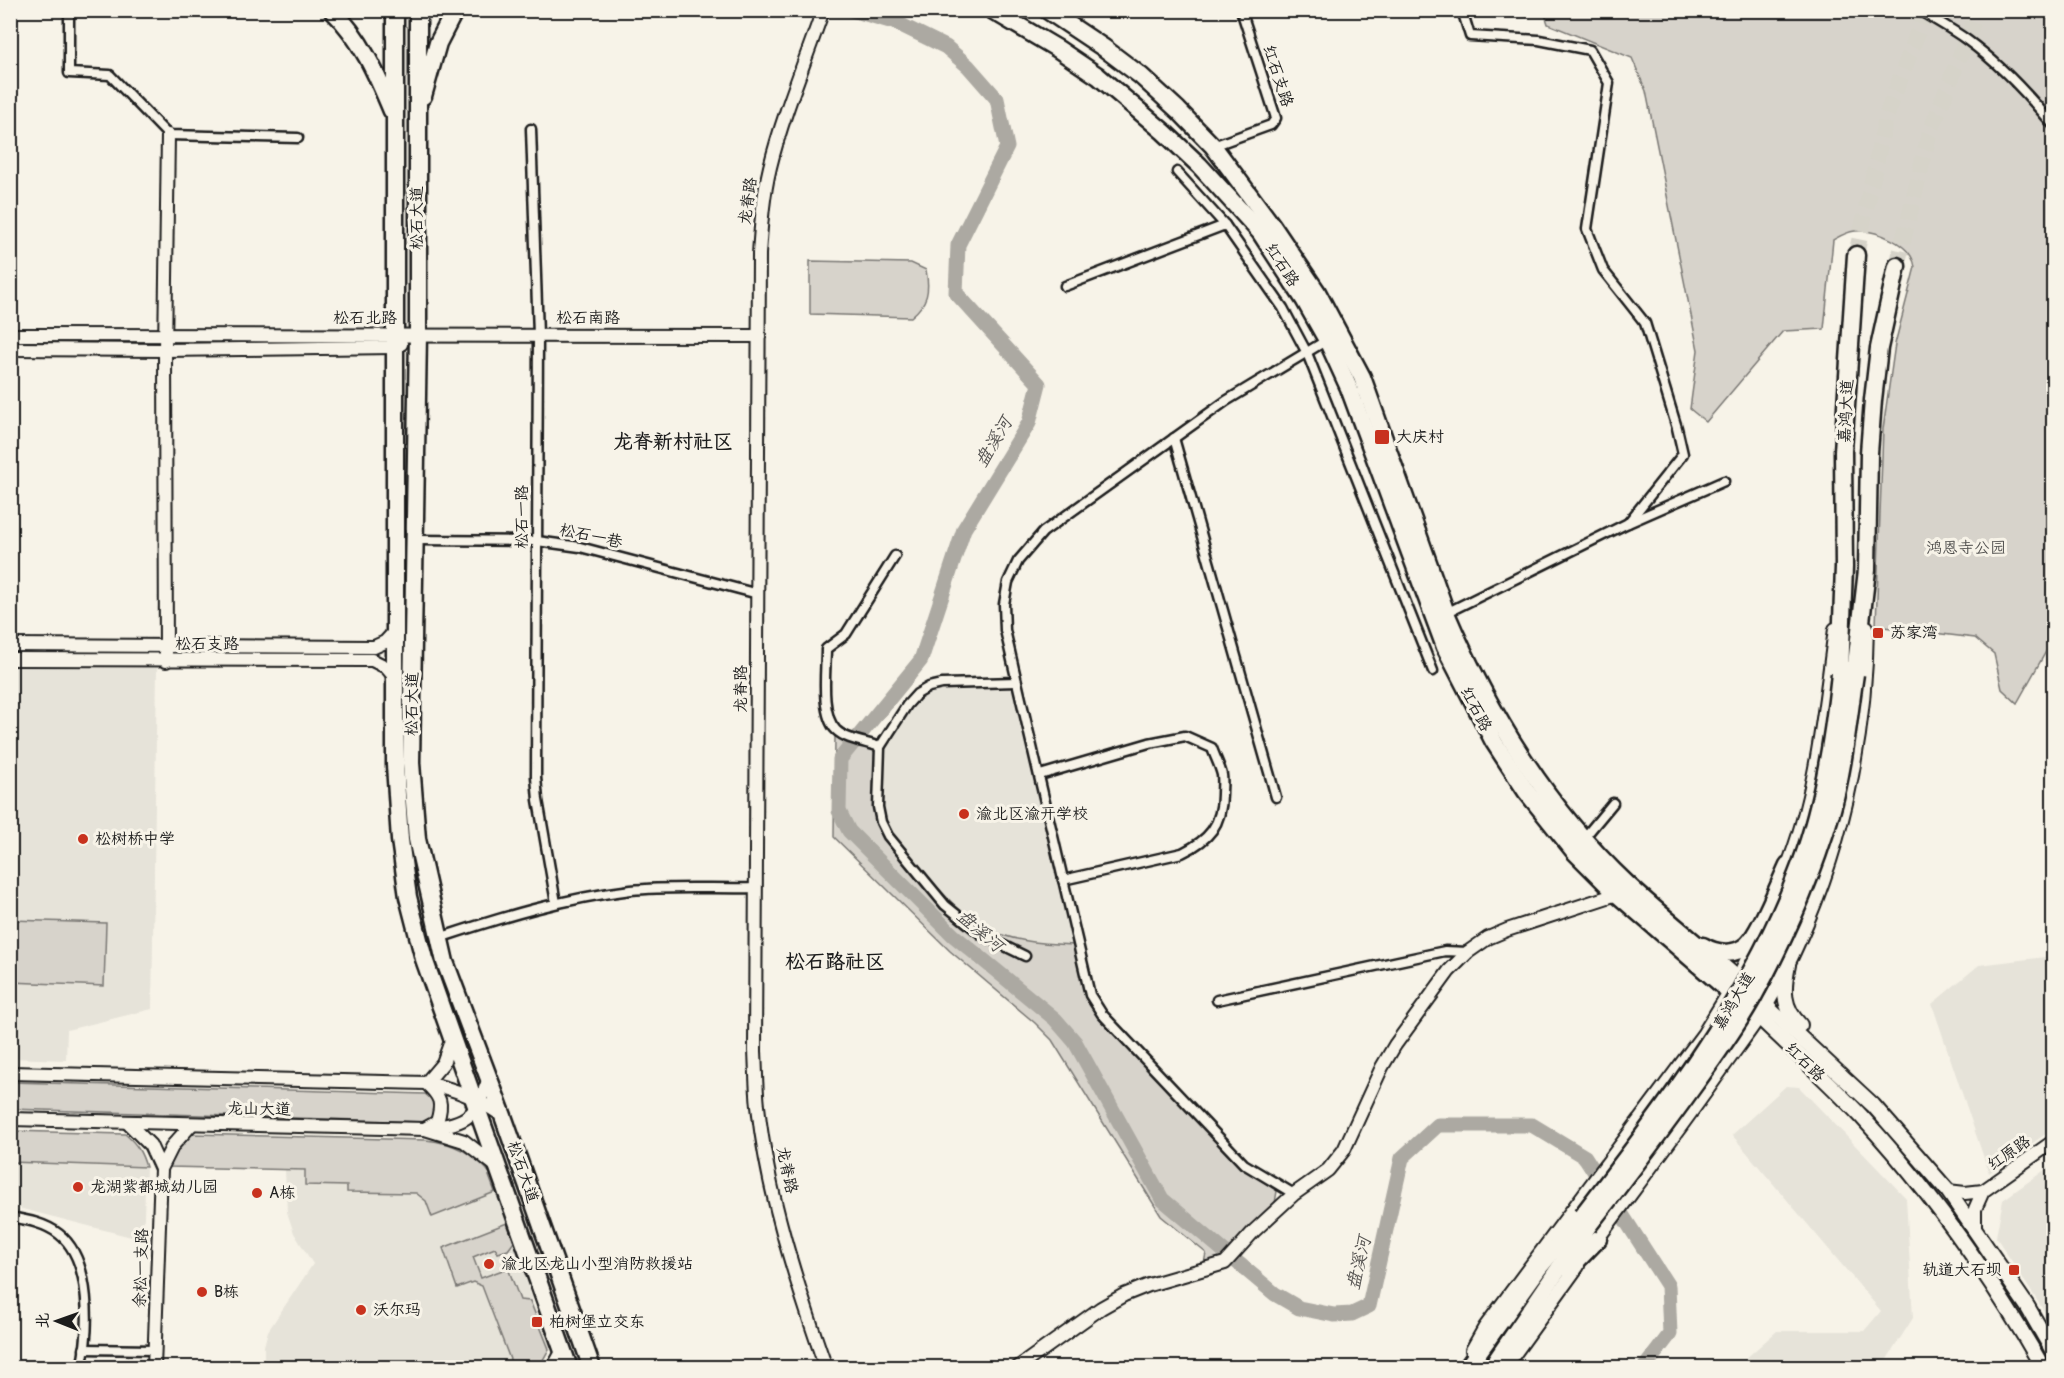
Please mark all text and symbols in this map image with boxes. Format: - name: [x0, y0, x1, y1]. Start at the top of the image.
- street label: 红石支路: [1259, 42, 1297, 110]
- street label: 龙脊路: [735, 176, 761, 226]
- street label: 松石大道: [407, 186, 427, 250]
- street label: 红石路: [1261, 239, 1303, 291]
- street label: 松石北路: [333, 308, 397, 328]
- street label: 松石南路: [556, 308, 620, 328]
- street label: 嘉鸿大道: [1834, 379, 1858, 443]
- water label: 盘溪河: [970, 410, 1019, 471]
- place label: 大庆村: [1396, 427, 1444, 447]
- marker: 大庆村: [1373, 428, 1391, 446]
- district label: 龙脊新村社区: [613, 429, 733, 454]
- street label: 松石一路: [512, 485, 532, 549]
- street label: 松石一巷: [558, 520, 624, 552]
- park label: 鸿恩寺公园: [1926, 538, 2006, 558]
- place label: 苏家湾: [1890, 623, 1938, 643]
- marker: 苏家湾: [1871, 626, 1885, 640]
- street label: 松石支路: [175, 634, 239, 654]
- street label: 龙脊路: [731, 665, 751, 713]
- street label: 松石大道: [401, 672, 423, 736]
- street label: 红石路: [1456, 683, 1496, 735]
- place label: 渝北区渝开学校: [976, 804, 1088, 824]
- marker: 渝北区渝开学校: [957, 807, 971, 821]
- place label: 松树桥中学: [95, 829, 175, 849]
- marker: 松树桥中学: [76, 832, 90, 846]
- water label: 盘溪河: [952, 905, 1010, 959]
- district label: 松石路社区: [785, 949, 885, 974]
- street label: 嘉鸿大道: [1709, 968, 1759, 1034]
- street label: 红石路: [1781, 1038, 1829, 1086]
- street label: 龙山大道: [227, 1098, 291, 1120]
- street label: 红原路: [1984, 1131, 2034, 1175]
- street label: 松石大道: [503, 1138, 543, 1206]
- street label: 龙脊路: [772, 1144, 802, 1196]
- place label: 龙湖紫都城幼儿园: [90, 1177, 218, 1197]
- marker: 龙湖紫都城幼儿园: [71, 1180, 85, 1194]
- place label: A栋: [269, 1183, 295, 1203]
- marker: A栋: [250, 1186, 264, 1200]
- street label: 余松一支路: [130, 1228, 152, 1308]
- water label: 盘溪河: [1342, 1231, 1377, 1292]
- place label: 渝北区龙山小型消防救援站: [501, 1254, 693, 1274]
- marker: 渝北区龙山小型消防救援站: [482, 1257, 496, 1271]
- place label: 轨道大石坝: [1922, 1260, 2002, 1280]
- marker: 轨道大石坝: [2007, 1263, 2021, 1277]
- place label: B栋: [214, 1282, 239, 1302]
- marker: B栋: [195, 1285, 209, 1299]
- north arrow: [27, 1291, 87, 1351]
- place label: 沃尔玛: [373, 1300, 421, 1320]
- marker: 沃尔玛: [354, 1303, 368, 1317]
- place label: 柏树堡立交东: [549, 1312, 645, 1332]
- text: 北: [33, 1313, 53, 1329]
- marker: 柏树堡立交东: [530, 1315, 544, 1329]

